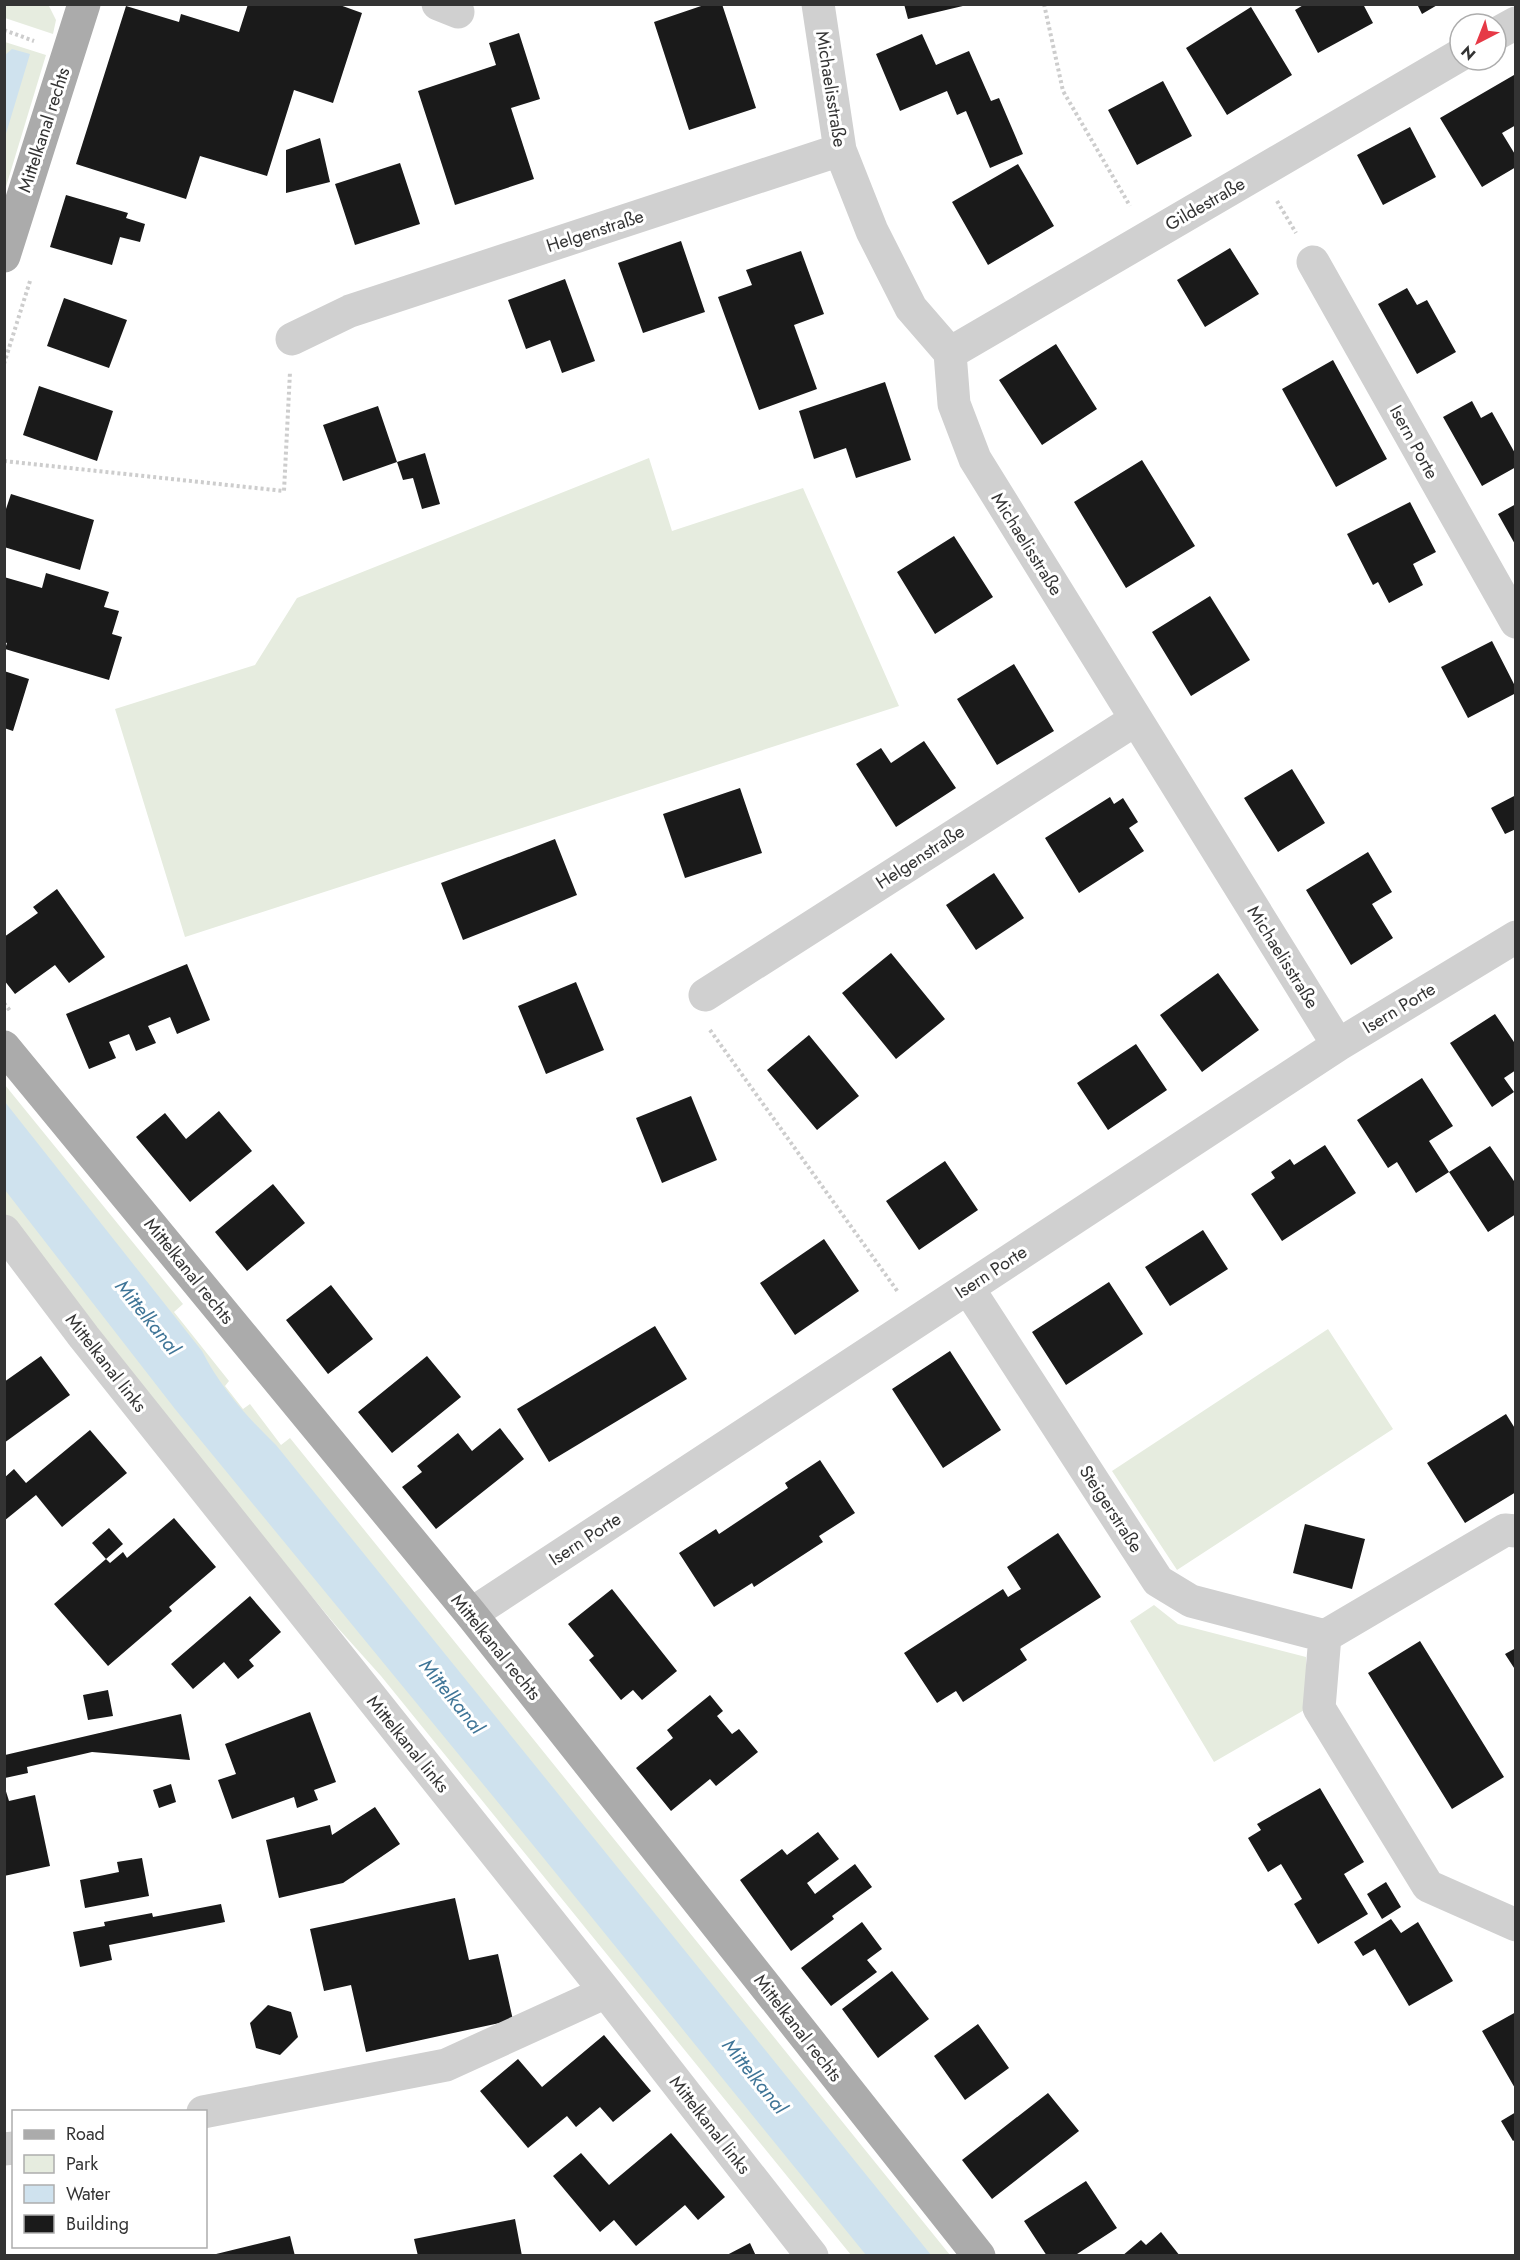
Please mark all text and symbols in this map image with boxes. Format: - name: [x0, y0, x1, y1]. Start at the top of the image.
- north arrow: [1448, 12, 1508, 72]
- street label: Michaelisstraße: [809, 29, 853, 149]
- text: N: [1456, 40, 1481, 66]
- street label: Mittelkanal rechts: [11, 64, 77, 196]
- street label: Gildestraße: [1160, 171, 1250, 237]
- street label: Helgenstraße: [543, 203, 647, 259]
- street label: Isern Porte: [1383, 400, 1445, 484]
- street label: Michaelisstraße: [985, 487, 1069, 601]
- street label: Helgenstraße: [871, 819, 969, 895]
- street label: Michaelisstraße: [1241, 900, 1325, 1014]
- street label: Isern Porte: [1358, 976, 1440, 1040]
- street label: Mittelkanal rechts: [140, 1214, 238, 1328]
- street label: Isern Porte: [950, 1239, 1032, 1305]
- water label: Mittelkanal: [110, 1275, 186, 1359]
- street label: Mittelkanal links: [59, 1308, 153, 1418]
- street label: Steigerstraße: [1073, 1460, 1149, 1558]
- street label: Isern Porte: [544, 1506, 626, 1572]
- street label: Mittelkanal rechts: [447, 1590, 545, 1704]
- water label: Mittelkanal: [414, 1654, 490, 1738]
- street label: Mittelkanal links: [360, 1690, 456, 1798]
- street label: Mittelkanal rechts: [749, 1970, 847, 2086]
- water label: Mittelkanal: [717, 2034, 793, 2118]
- street label: Mittelkanal links: [663, 2070, 757, 2180]
- legend: [12, 2110, 207, 2248]
- text: Road: [66, 2121, 105, 2147]
- text: Park: [66, 2151, 98, 2177]
- text: Water: [66, 2181, 111, 2207]
- text: Building: [66, 2211, 129, 2237]

